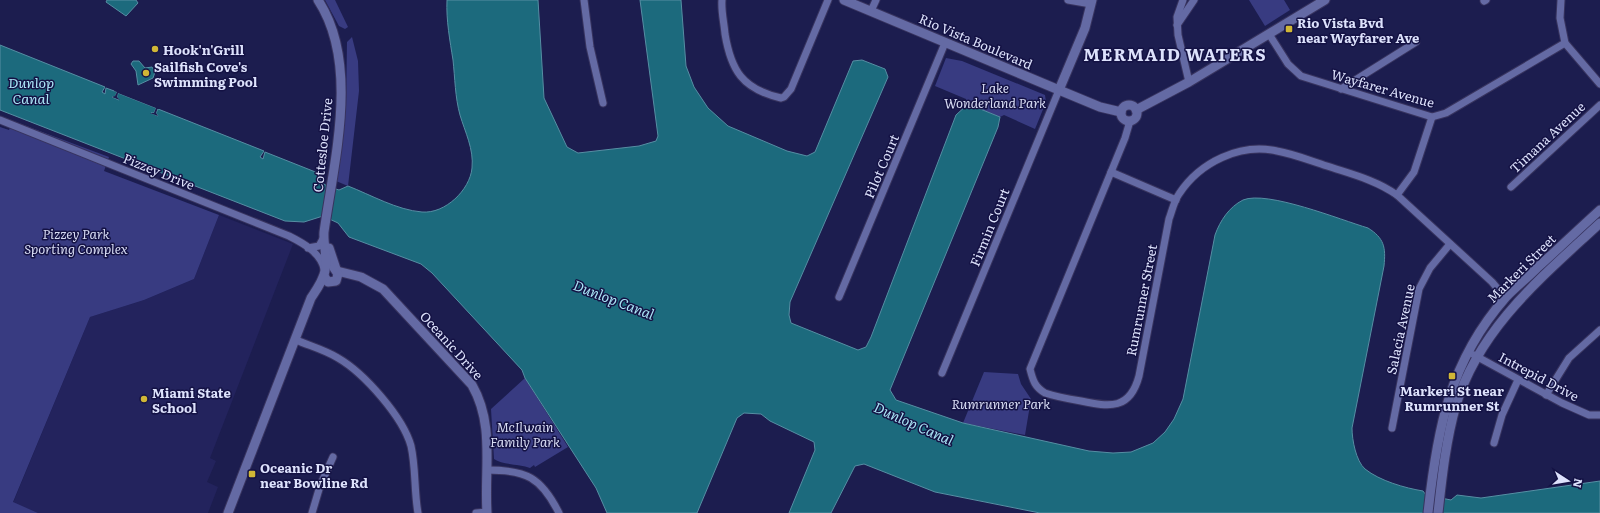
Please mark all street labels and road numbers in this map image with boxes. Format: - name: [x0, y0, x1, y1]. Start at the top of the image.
- street label: Rio Vista Boulevard: [916, 8, 1036, 74]
- street label: Wayfarer Avenue: [1329, 64, 1437, 112]
- street label: Cottesloe Drive: [308, 97, 336, 193]
- street label: Timana Avenue: [1505, 97, 1589, 177]
- street label: Pilot Court: [859, 130, 903, 201]
- street label: Pizzey Drive: [120, 148, 198, 194]
- street label: Firmin Court: [965, 184, 1014, 269]
- street label: Markeri Street: [1482, 229, 1560, 307]
- street label: Rumrunner Street: [1121, 242, 1161, 358]
- street label: Salacia Avenue: [1381, 282, 1419, 376]
- street label: Oceanic Drive: [416, 307, 488, 384]
- street label: Intrepid Drive: [1496, 347, 1583, 405]

